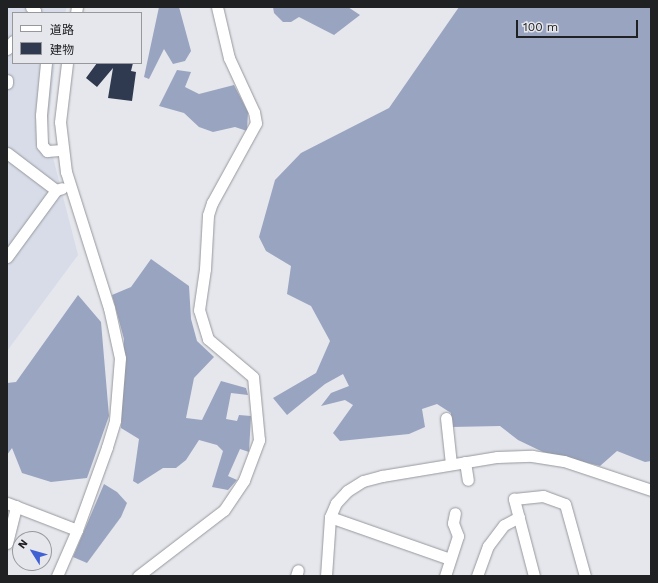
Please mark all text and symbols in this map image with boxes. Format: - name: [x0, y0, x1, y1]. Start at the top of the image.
- legend: [12, 12, 142, 64]
- scale bar: [518, 12, 640, 38]
- text: 100 m: [523, 20, 558, 34]
- text: 道路: [50, 23, 74, 37]
- text: 建物: [50, 43, 74, 57]
- north arrow: [12, 531, 52, 571]
- text: N: [15, 537, 30, 551]

